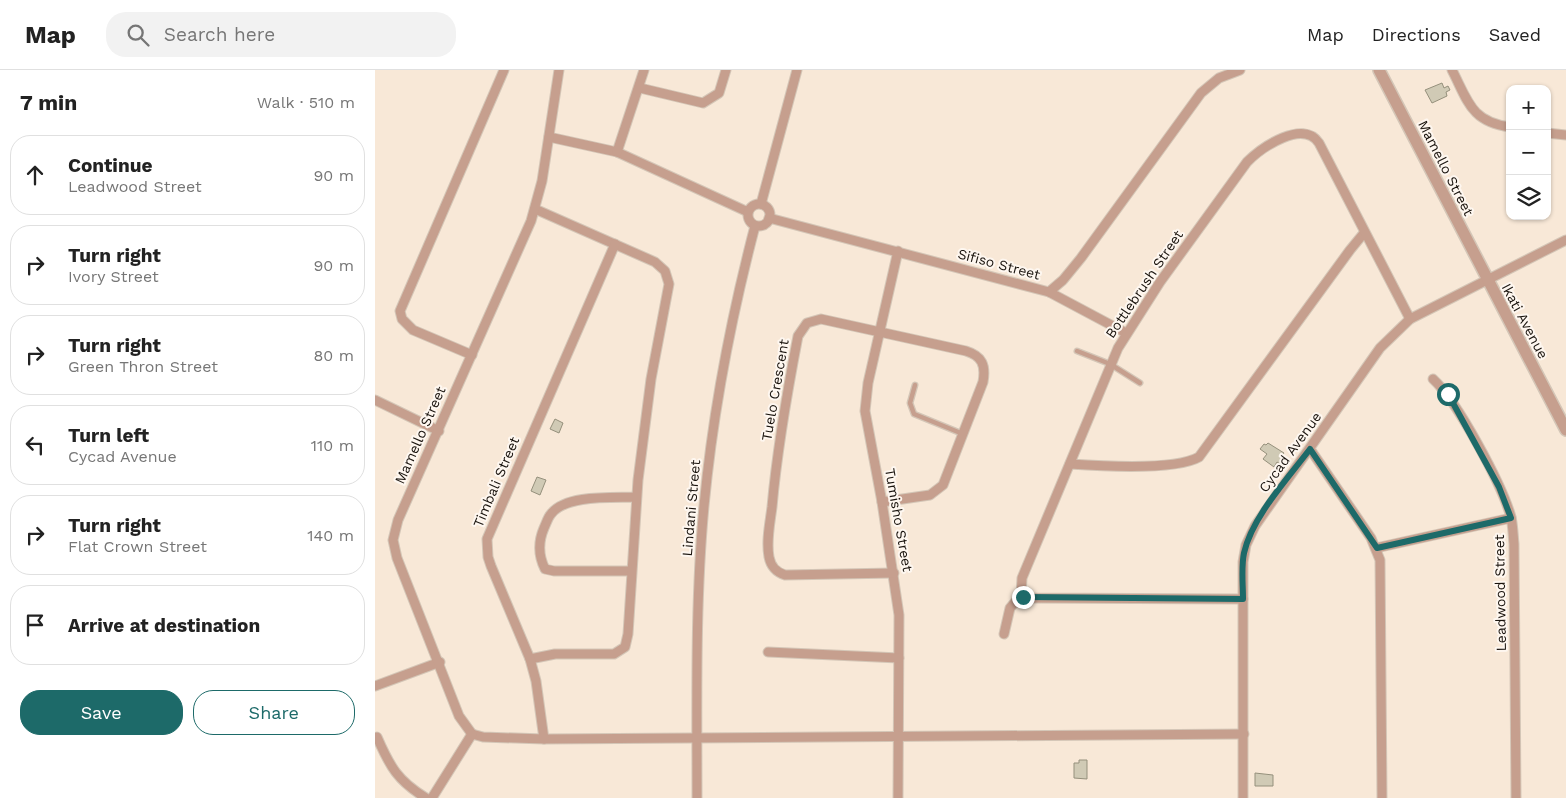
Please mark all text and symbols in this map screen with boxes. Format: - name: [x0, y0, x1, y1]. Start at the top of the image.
- search box: [106, 12, 456, 57]
- text: Map: [25, 21, 76, 49]
- icon: search: [124, 21, 152, 49]
- text: Search here: [164, 23, 275, 46]
- text: Map: [1307, 24, 1344, 45]
- text: Directions: [1372, 24, 1461, 45]
- text: Saved: [1489, 24, 1541, 45]
- map controls: [1506, 85, 1551, 220]
- button: +: [1506, 85, 1551, 130]
- text: 7 min: [20, 90, 77, 115]
- text: Walk · 510 m: [257, 93, 355, 112]
- street label: Mamello Street: [1415, 118, 1477, 219]
- button: −: [1506, 130, 1551, 175]
- text: Continue: [68, 154, 152, 177]
- icon: ahead: [21, 161, 49, 189]
- text: 90 m: [313, 166, 354, 185]
- button: layers: [1506, 175, 1551, 220]
- text: Leadwood Street: [68, 177, 202, 196]
- street label: Bottlebrush Street: [1102, 227, 1186, 341]
- text: Turn right: [68, 244, 161, 267]
- street label: Sifiso Street: [956, 245, 1042, 283]
- icon: right: [21, 251, 49, 279]
- text: 90 m: [313, 256, 354, 275]
- text: Ivory Street: [68, 267, 159, 286]
- street label: Ikati Avenue: [1498, 281, 1552, 361]
- text: Turn right: [68, 334, 161, 357]
- street label: Tuelo Crescent: [758, 338, 792, 442]
- icon: right: [21, 341, 49, 369]
- text: 80 m: [313, 346, 354, 365]
- text: Green Thron Street: [68, 357, 218, 376]
- route start: [1437, 383, 1460, 406]
- street label: Mamello Street: [391, 384, 449, 486]
- street label: Cycad Avenue: [1256, 409, 1324, 495]
- text: Turn left: [68, 424, 149, 447]
- icon: left: [21, 431, 49, 459]
- street label: Timbali Street: [470, 434, 522, 530]
- text: 110 m: [311, 436, 354, 455]
- text: Cycad Avenue: [68, 447, 177, 466]
- street label: Lindani Street: [679, 459, 703, 557]
- street label: Tumisho Street: [882, 467, 916, 573]
- text: Turn right: [68, 514, 161, 537]
- icon: right: [21, 521, 49, 549]
- text: 140 m: [307, 526, 354, 545]
- street label: Leadwood Street: [1491, 534, 1509, 652]
- text: Flat Crown Street: [68, 537, 207, 556]
- route end: [1012, 586, 1035, 609]
- icon: arrive: [21, 611, 49, 639]
- text: Arrive at destination: [68, 614, 260, 637]
- button: Save: [20, 690, 183, 735]
- button: Share: [193, 690, 355, 735]

